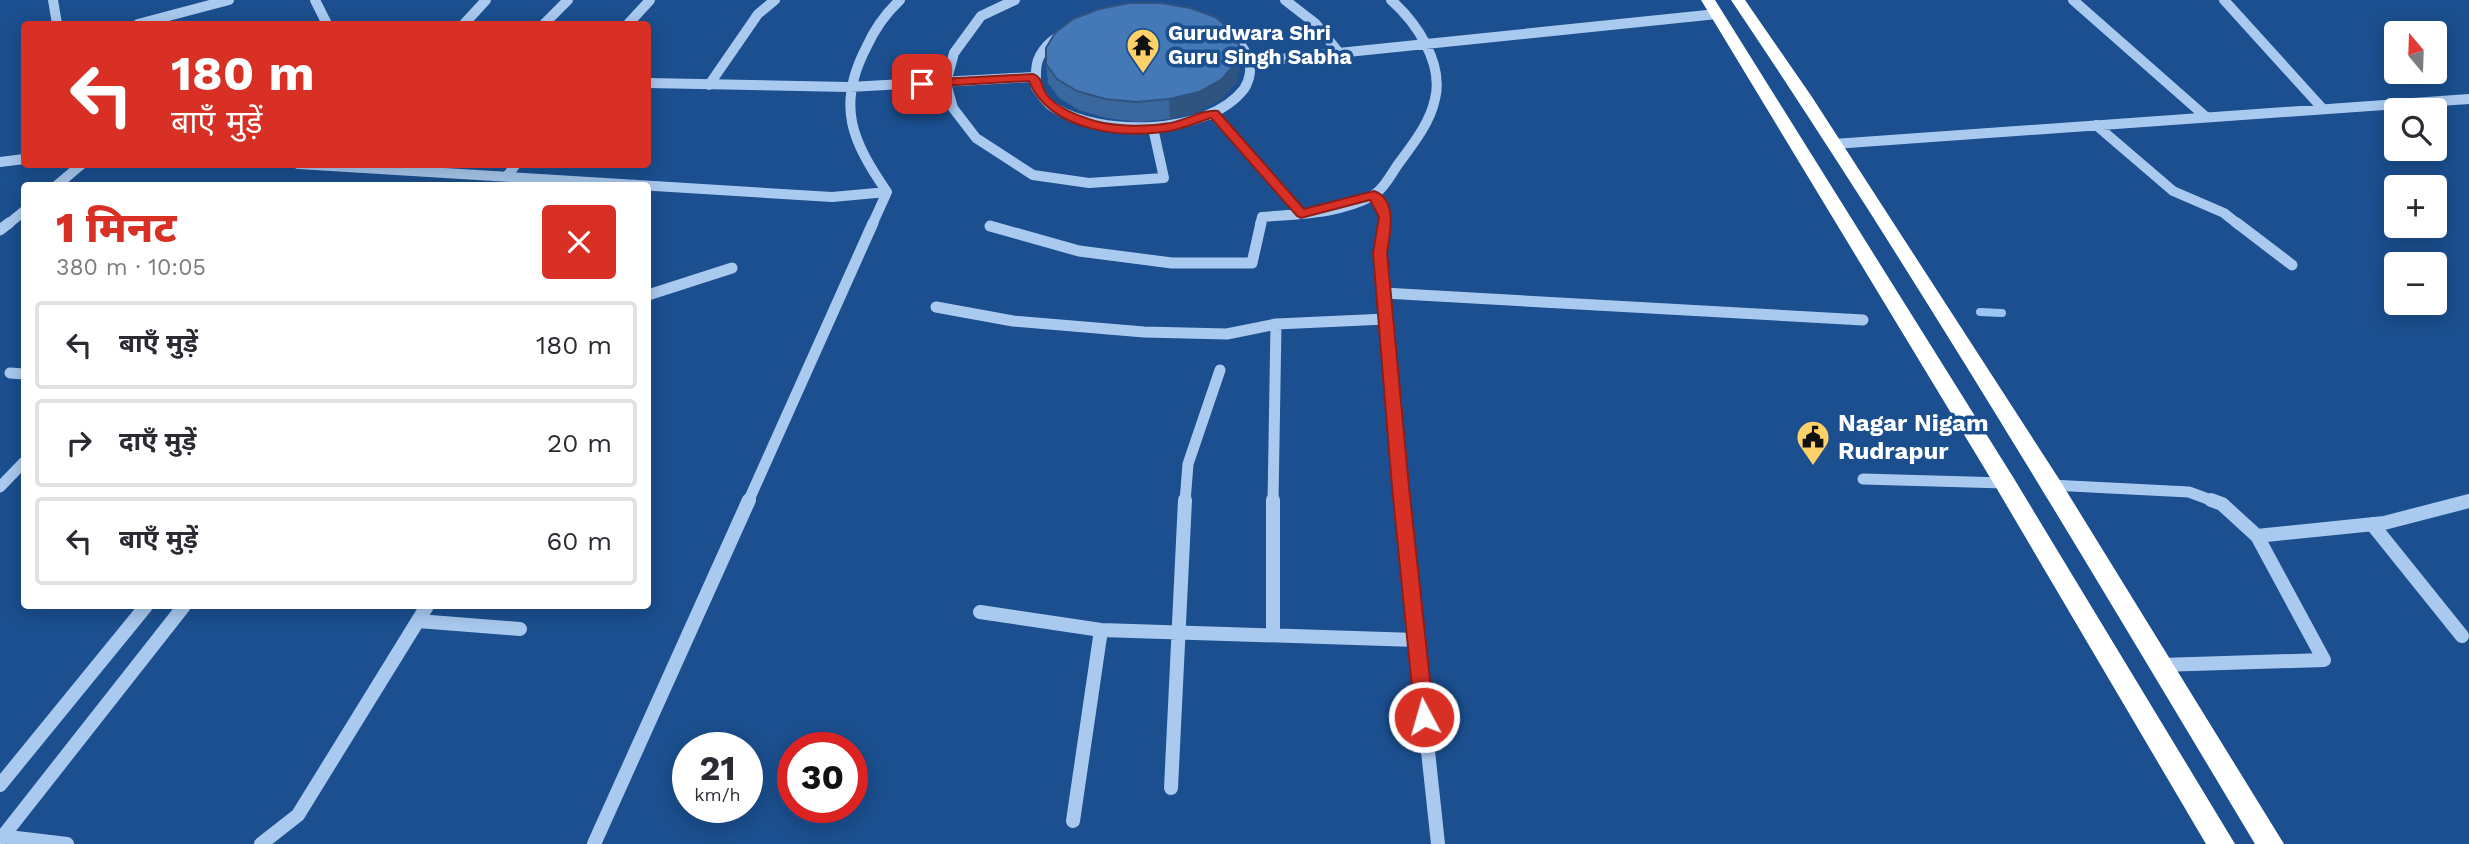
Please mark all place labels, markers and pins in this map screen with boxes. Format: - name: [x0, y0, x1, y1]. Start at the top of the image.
- place label: Gurudwara Shri Guru Singh Sabha: [1168, 20, 1352, 69]
- temple icon: Gurudwara Shri Guru Singh Sabha: [1124, 26, 1162, 75]
- pin: [892, 54, 952, 114]
- place label: Nagar Nigam Rudrapur: [1838, 409, 1989, 465]
- public building icon: Nagar Nigam Rudrapur: [1794, 418, 1832, 467]

